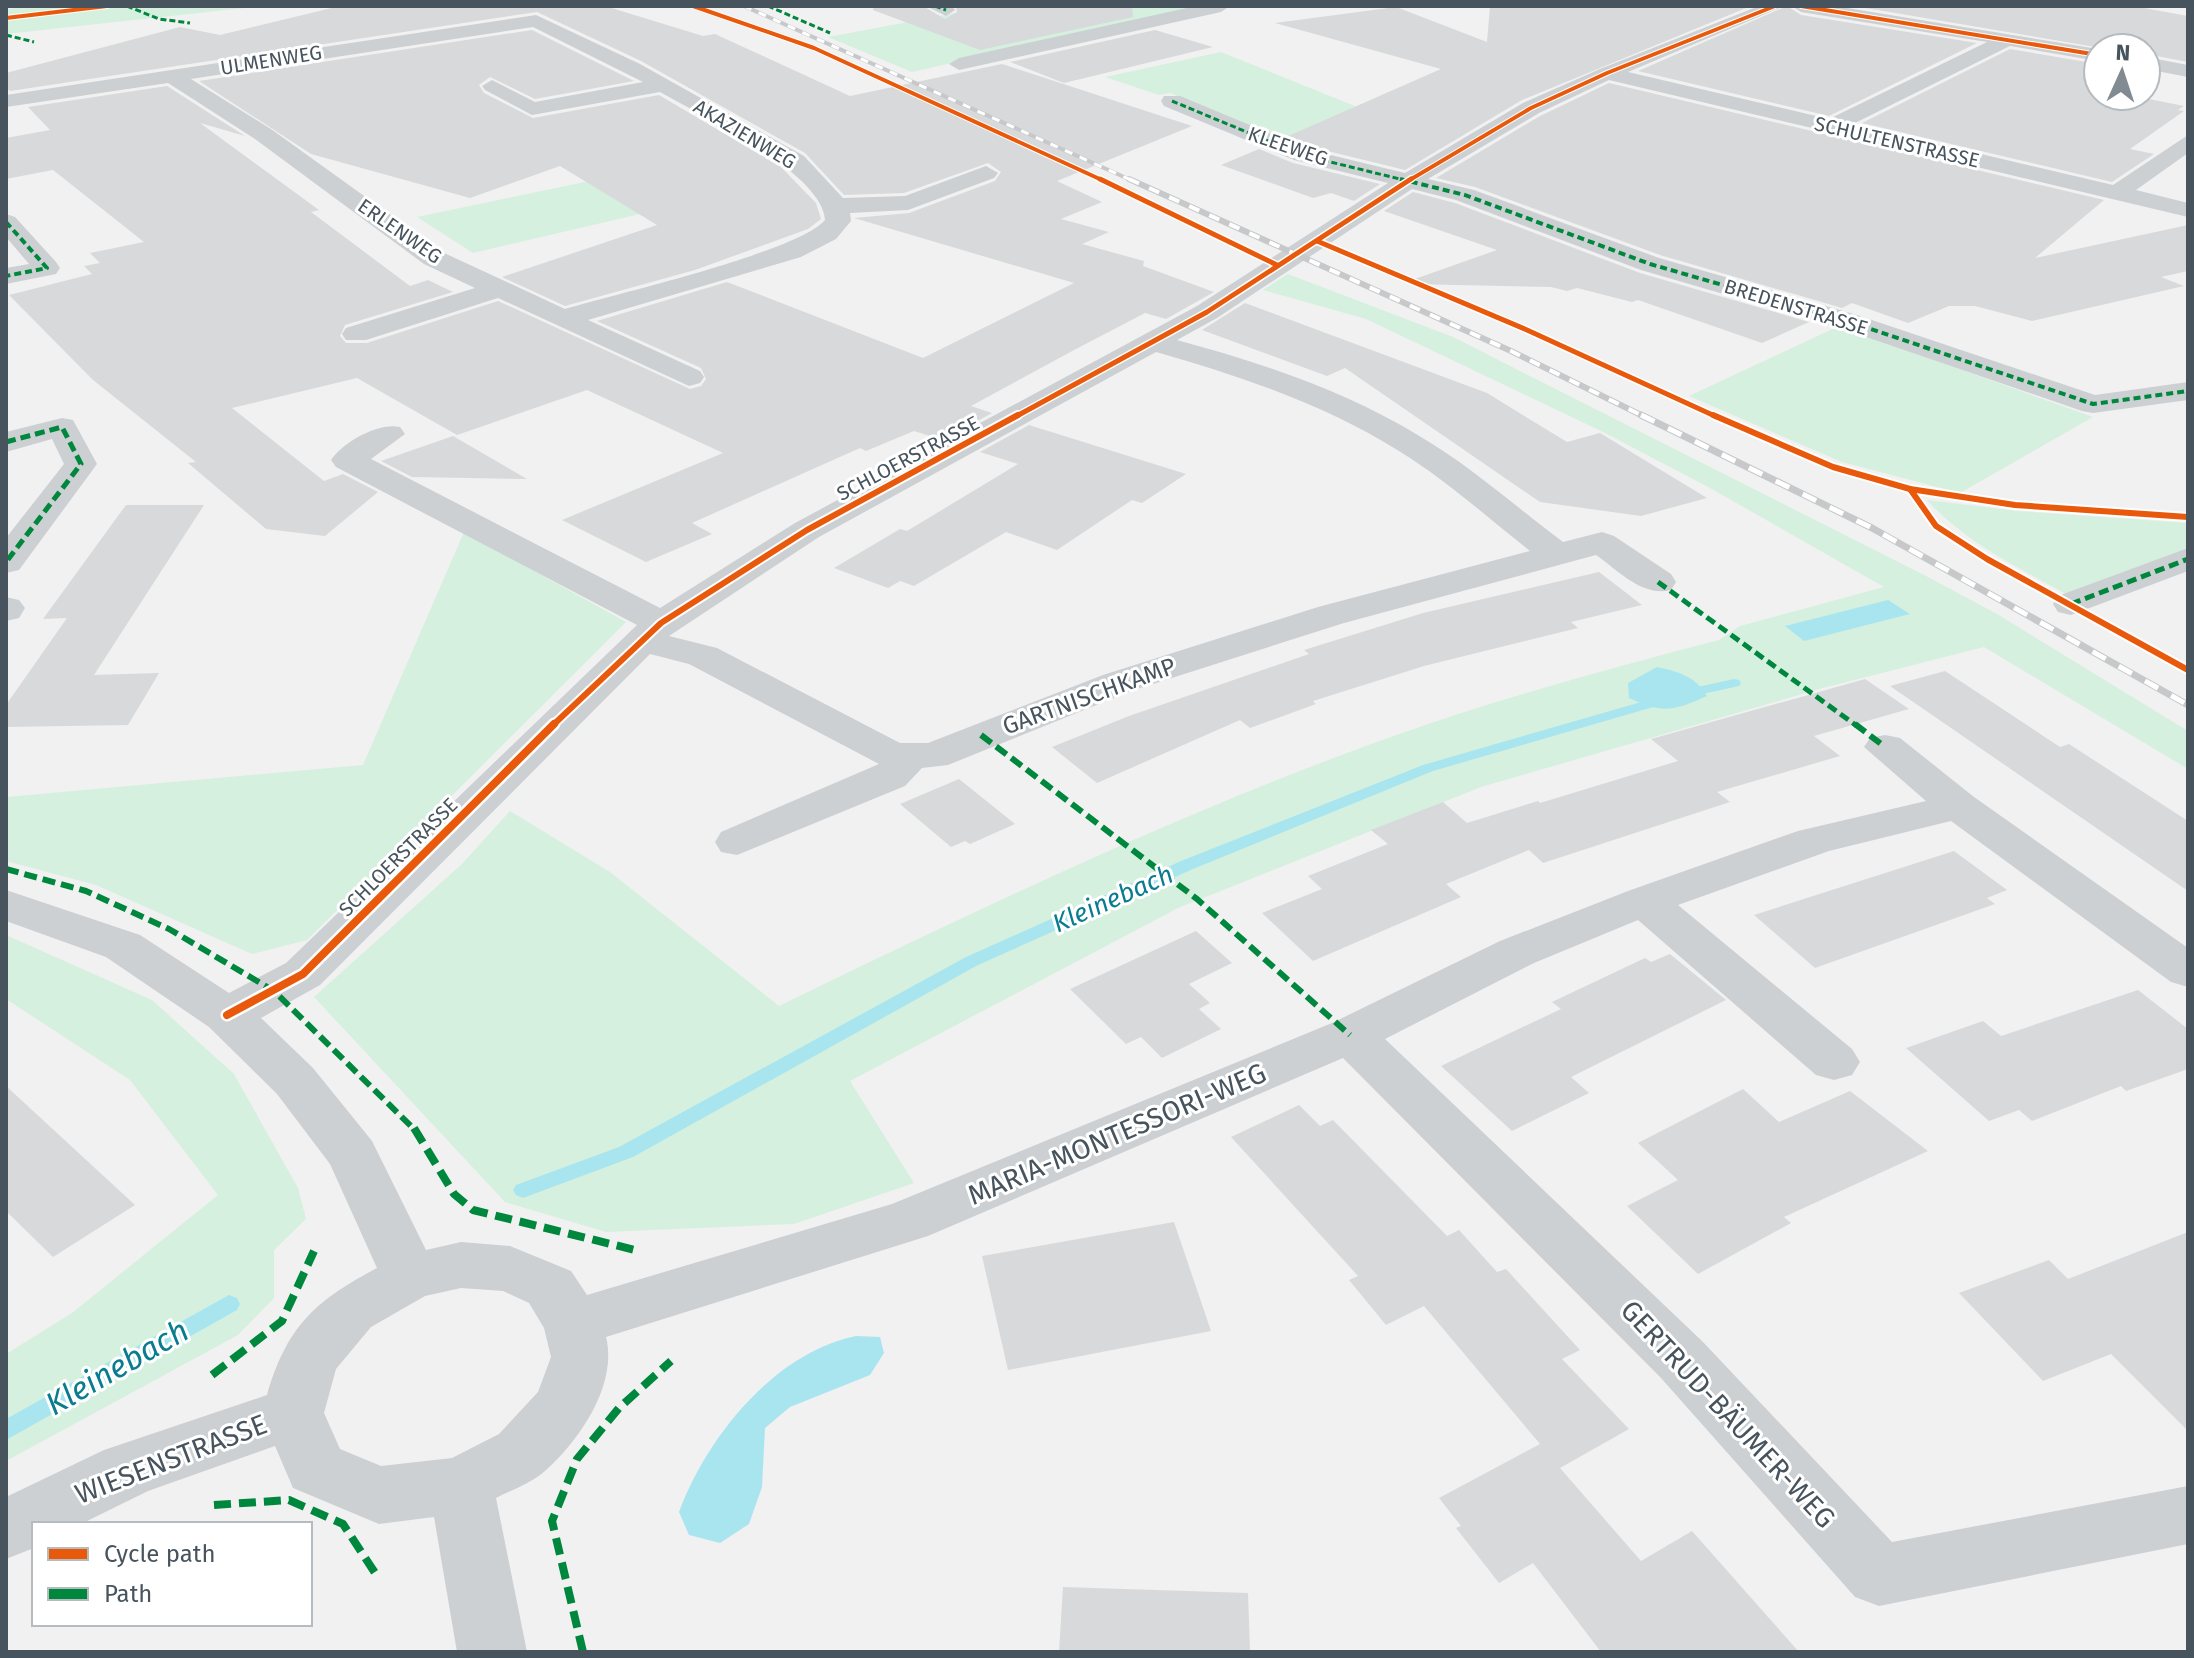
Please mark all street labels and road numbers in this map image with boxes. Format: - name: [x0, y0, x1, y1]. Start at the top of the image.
- street label: ULMENWEG: [218, 40, 324, 80]
- street label: AKAZIENWEG: [690, 94, 800, 174]
- street label: SCHULTENSTRASSE: [1812, 111, 1982, 173]
- street label: KLEEWEG: [1245, 121, 1331, 171]
- street label: ERLENWEG: [353, 193, 447, 269]
- street label: BREDENSTRASSE: [1721, 274, 1871, 340]
- street label: SCHLOERSTRASSE: [833, 410, 983, 506]
- street label: GARTNISCHKAMP: [999, 652, 1179, 740]
- street label: SCHLOERSTRASSE: [334, 793, 462, 921]
- street label: MARIA-MONTESSORI-WEG: [963, 1056, 1271, 1212]
- street label: GERTRUD-BÄUMER-WEG: [1614, 1293, 1842, 1535]
- street label: WIESENSTRASSE: [70, 1407, 272, 1511]

